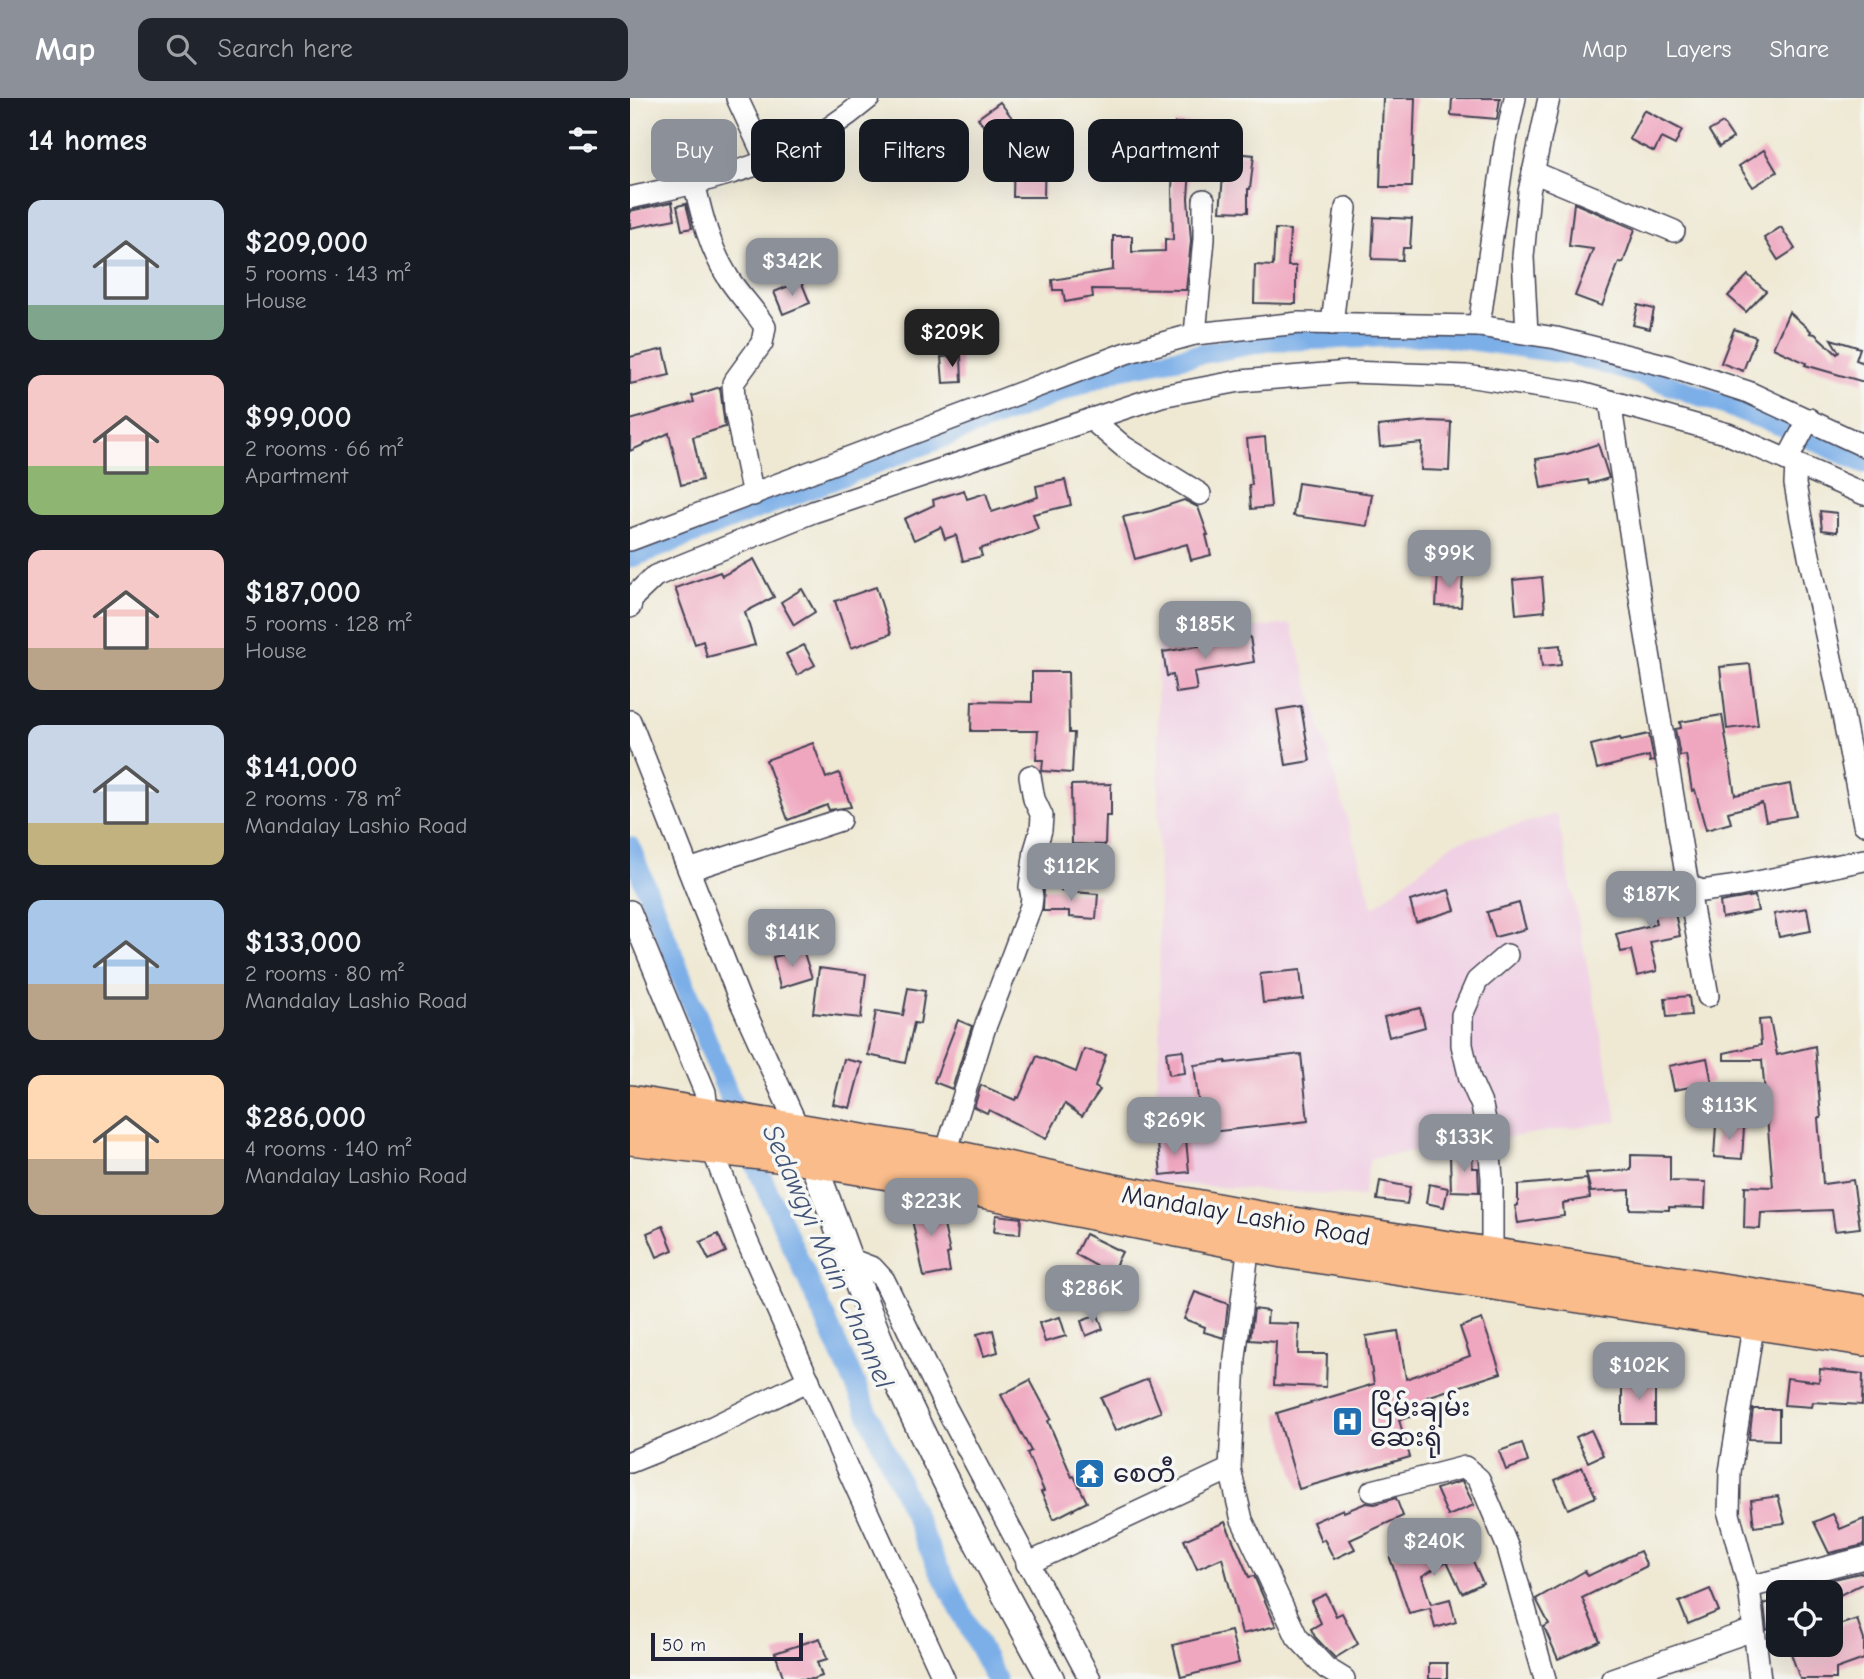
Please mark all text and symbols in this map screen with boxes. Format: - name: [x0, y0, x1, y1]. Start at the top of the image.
- search box: [138, 18, 628, 81]
- text: Map: [35, 30, 96, 68]
- icon: search: [162, 30, 200, 68]
- text: Search here: [218, 34, 353, 64]
- text: Map: [1582, 35, 1628, 63]
- text: Layers: [1666, 35, 1731, 63]
- text: Share: [1769, 35, 1829, 63]
- chip: Buy: [651, 119, 737, 182]
- chip: Rent: [751, 119, 845, 182]
- chip: Filters: [859, 119, 969, 182]
- chip: New: [983, 119, 1074, 182]
- chip: Apartment: [1088, 119, 1243, 182]
- icon: filters: [564, 121, 602, 159]
- text: 14 homes: [28, 123, 147, 158]
- text: $209,000: [245, 225, 368, 260]
- icon: home: [84, 228, 168, 312]
- pin: $342K: [743, 238, 841, 298]
- text: $342K: [762, 247, 822, 274]
- text: 5 rooms · 143 m²: [245, 260, 411, 287]
- text: House: [245, 287, 307, 314]
- pin: $209K: [903, 310, 1001, 369]
- text: $209K: [920, 318, 984, 345]
- text: $99,000: [245, 400, 352, 435]
- icon: home: [84, 403, 168, 487]
- text: 2 rooms · 66 m²: [245, 435, 403, 462]
- text: Apartment: [245, 462, 348, 489]
- pin: $99K: [1408, 531, 1490, 590]
- text: $99K: [1424, 539, 1474, 566]
- text: $187,000: [245, 575, 361, 610]
- icon: home: [84, 578, 168, 662]
- pin: $185K: [1156, 602, 1254, 661]
- text: 5 rooms · 128 m²: [245, 610, 412, 637]
- text: $185K: [1175, 610, 1235, 637]
- text: House: [245, 637, 307, 664]
- text: $141,000: [245, 750, 358, 785]
- icon: home: [84, 753, 168, 837]
- text: 2 rooms · 78 m²: [245, 785, 401, 812]
- text: Mandalay Lashio Road: [245, 812, 467, 839]
- pin: $112K: [1022, 844, 1120, 903]
- text: $112K: [1043, 852, 1099, 879]
- pin: $187K: [1602, 872, 1700, 931]
- text: $187K: [1622, 880, 1680, 907]
- pin: $141K: [743, 910, 841, 969]
- text: $141K: [764, 918, 820, 945]
- text: $133,000: [245, 925, 362, 960]
- icon: home: [84, 928, 168, 1012]
- text: 2 rooms · 80 m²: [245, 960, 404, 987]
- text: Mandalay Lashio Road: [245, 987, 467, 1014]
- pin: $113K: [1680, 1082, 1778, 1142]
- text: $113K: [1701, 1091, 1757, 1118]
- pin: $269K: [1125, 1098, 1223, 1157]
- text: $286,000: [245, 1100, 366, 1135]
- icon: home: [84, 1103, 168, 1187]
- text: $269K: [1143, 1106, 1205, 1133]
- pin: $133K: [1415, 1114, 1513, 1174]
- water label: Sedawgyi Main Channel: [755, 1120, 901, 1394]
- text: $133K: [1435, 1123, 1493, 1150]
- text: 4 rooms · 140 m²: [245, 1135, 412, 1162]
- text: Mandalay Lashio Road: [245, 1162, 467, 1189]
- pin: $223K: [882, 1178, 980, 1238]
- street label: Mandalay Lashio Road: [1119, 1179, 1372, 1253]
- text: $223K: [900, 1187, 962, 1214]
- pin: $286K: [1043, 1266, 1141, 1325]
- text: $286K: [1061, 1274, 1123, 1301]
- pin: $102K: [1590, 1342, 1688, 1402]
- text: $102K: [1609, 1351, 1669, 1378]
- place label: ငြိမ်းချမ်း ဆေးရုံ: [1370, 1390, 1470, 1458]
- hospital icon: ငြိမ်းချမ်း ဆေးရုံ: [1330, 1405, 1364, 1439]
- temple icon: စေတီ: [1073, 1456, 1107, 1490]
- place label: စေတီ: [1113, 1456, 1176, 1489]
- pin: $240K: [1385, 1518, 1483, 1578]
- text: $240K: [1403, 1527, 1465, 1554]
- map controls: [1766, 1580, 1843, 1657]
- button: locate: [1766, 1580, 1843, 1657]
- scale bar: [651, 1630, 803, 1662]
- text: 50 m: [662, 1634, 706, 1656]

